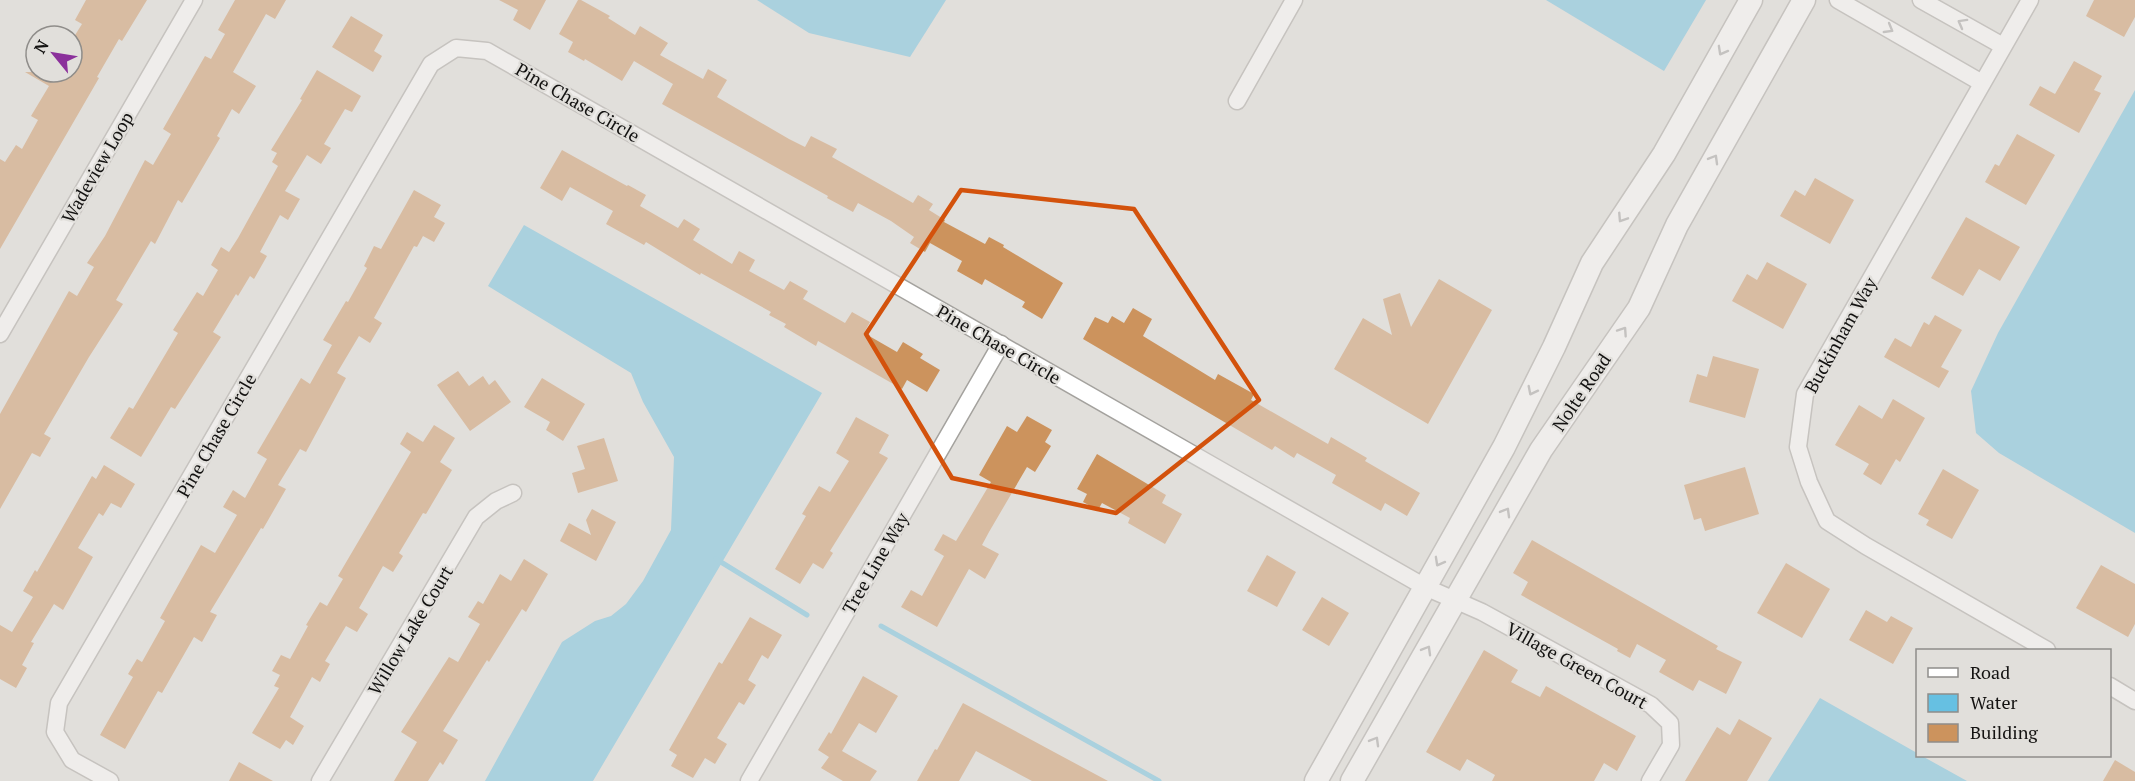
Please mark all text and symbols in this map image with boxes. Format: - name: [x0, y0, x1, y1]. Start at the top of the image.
- one-way arrow: [1958, 19, 1968, 30]
- one-way arrow: [1883, 22, 1893, 34]
- north arrow: [24, 24, 84, 84]
- text: N: [28, 36, 54, 57]
- one-way arrow: [1718, 45, 1729, 55]
- street label: Pine Chase Circle: [512, 57, 644, 147]
- street label: Wadeview Loop: [55, 107, 139, 227]
- one-way arrow: [1706, 155, 1718, 165]
- one-way arrow: [1618, 211, 1629, 222]
- street label: Buckinham Way: [1798, 272, 1882, 397]
- street label: Pine Chase Circle: [933, 299, 1065, 389]
- one-way arrow: [1616, 327, 1627, 338]
- street label: Nolte Road: [1546, 348, 1616, 436]
- street label: Pine Chase Circle: [171, 369, 261, 501]
- one-way arrow: [1528, 385, 1540, 396]
- street label: Tree Line Way: [836, 507, 914, 618]
- one-way arrow: [1498, 508, 1510, 518]
- one-way arrow: [1435, 556, 1446, 566]
- street label: Willow Lake Court: [362, 561, 458, 699]
- street label: Village Green Court: [1502, 616, 1652, 714]
- one-way arrow: [1420, 646, 1431, 656]
- legend: [1916, 649, 2111, 757]
- text: Road: [1970, 660, 2010, 684]
- text: Water: [1970, 690, 2017, 714]
- text: Building: [1970, 720, 2038, 744]
- one-way arrow: [1368, 737, 1379, 747]

